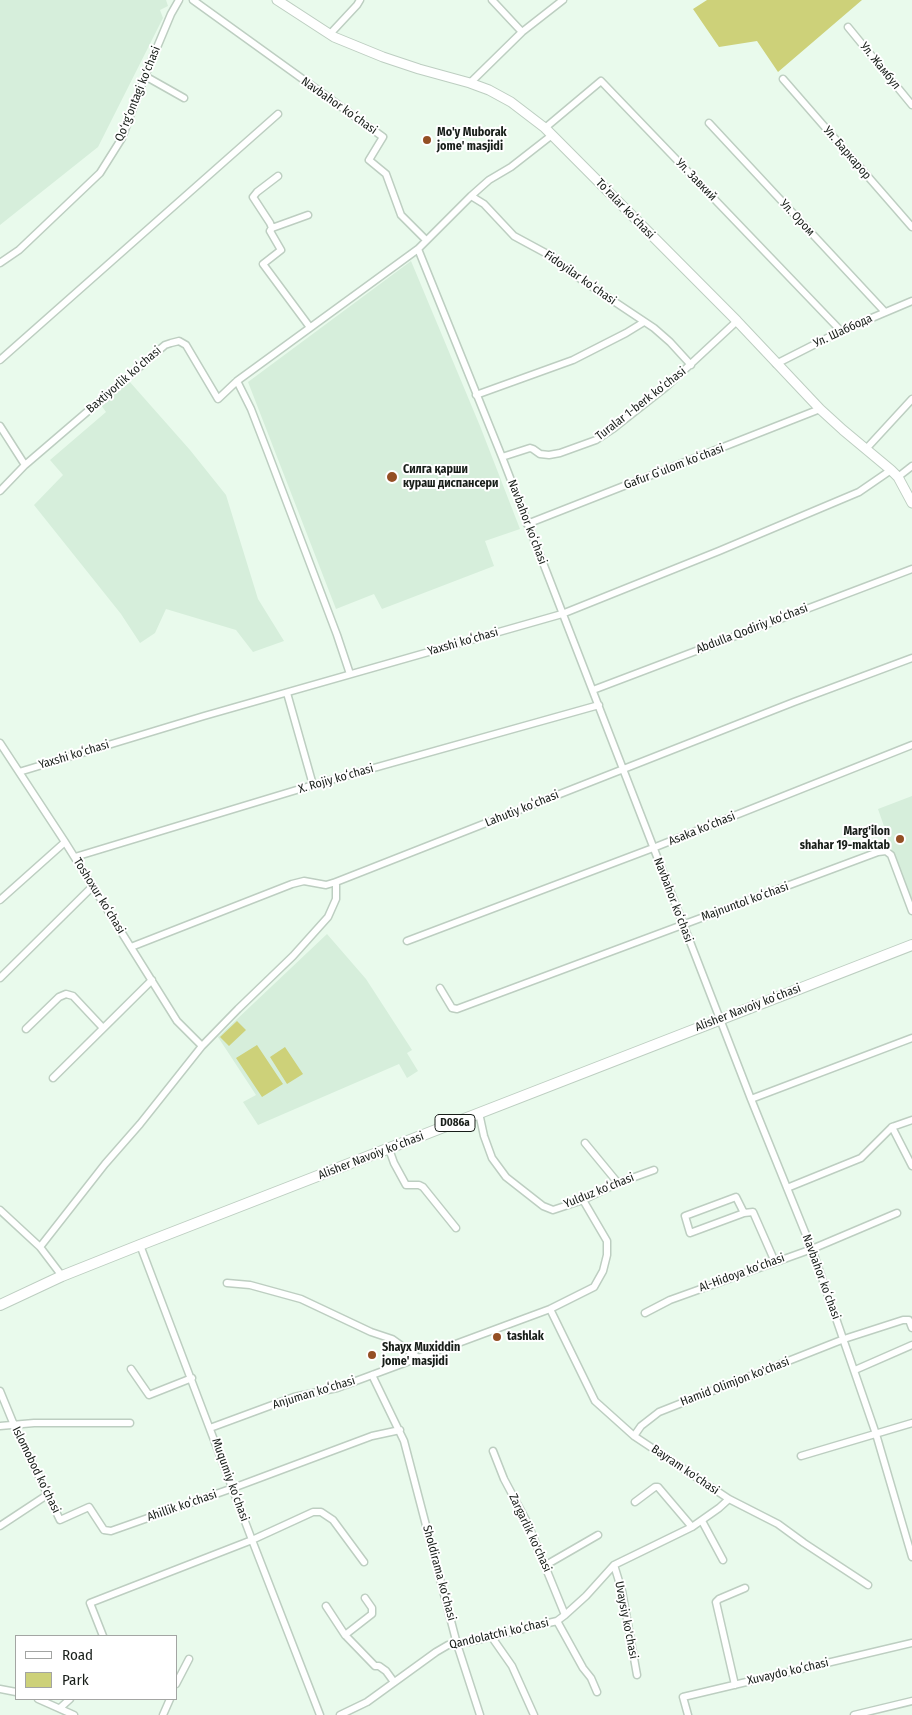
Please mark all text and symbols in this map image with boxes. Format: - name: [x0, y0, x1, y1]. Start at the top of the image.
- street label: Ул. Жамбул: [857, 40, 903, 92]
- street label: Qo‘rg‘ontagi ko‘chasi: [112, 44, 164, 144]
- street label: Navbahor koʻchasi: [298, 74, 380, 138]
- street label: Ул. Баркарор: [820, 123, 874, 183]
- place label: Mo'y Muborak jome' masjidi: [437, 126, 507, 154]
- marker: Mo'y Muborak jome' masjidi: [421, 134, 433, 146]
- street label: Ул. Завкий: [672, 156, 720, 204]
- street label: Toʻralar koʻchasi: [593, 176, 657, 242]
- street label: Ул. Ором: [777, 197, 817, 239]
- street label: Fidoyilar koʻchasi: [541, 248, 619, 308]
- street label: Ул. Шаббода: [811, 311, 875, 351]
- street label: Baxtiyorlik koʻchasi: [84, 344, 164, 416]
- street label: Turalar 1-berk koʻchasi: [593, 364, 689, 444]
- street label: Gafur Gʻulom koʻchasi: [622, 441, 726, 493]
- place label: Силга қарши кураш диспансери: [403, 463, 498, 491]
- marker: Силга қарши кураш диспансери: [385, 470, 399, 484]
- street label: Navbahor koʻchasi: [504, 478, 550, 566]
- street label: Abdulla Qodiriy koʻchasi: [694, 601, 810, 657]
- street label: Yaxshi koʻchasi: [426, 625, 500, 659]
- street label: Yaxshi koʻchasi: [37, 737, 111, 773]
- street label: X. Rojiy koʻchasi: [297, 761, 375, 797]
- street label: Lahutiy koʻchasi: [483, 788, 561, 830]
- street label: Asaka koʻchasi: [667, 809, 737, 849]
- place label: Marg'ilon shahar 19-maktab: [800, 825, 890, 853]
- marker: Marg'ilon shahar 19-maktab: [894, 833, 906, 845]
- street label: Toshoxur koʻchasi: [70, 855, 128, 937]
- street label: Navbahor koʻchasi: [650, 856, 696, 944]
- street label: Majnuntol koʻchasi: [699, 880, 791, 924]
- street label: Alisher Navoiy koʻchasi: [693, 981, 803, 1035]
- road number: D086a: [435, 1114, 475, 1132]
- street label: Alisher Navoiy koʻchasi: [316, 1129, 426, 1183]
- street label: Yulduz koʻchasi: [562, 1170, 636, 1212]
- street label: Navbahor koʻchasi: [799, 1232, 843, 1322]
- street label: Al-Hidoya koʻchasi: [697, 1251, 787, 1295]
- place label: tashlak: [507, 1330, 544, 1344]
- marker: tashlak: [491, 1331, 503, 1343]
- place label: Shayx Muxiddin jome' masjidi: [382, 1341, 460, 1369]
- marker: Shayx Muxiddin jome' masjidi: [366, 1349, 378, 1361]
- street label: Hamid Olimjon ko'chasi: [679, 1355, 791, 1409]
- street label: Anjuman koʻchasi: [271, 1374, 357, 1412]
- street label: Islomobod ko‘chasi: [9, 1424, 63, 1516]
- street label: Muqumiy koʻchasi: [208, 1436, 252, 1524]
- street label: Bayram ko'chasi: [648, 1442, 722, 1498]
- street label: Ahillik koʻchasi: [145, 1487, 219, 1525]
- street label: Zargarlik ko'chasi: [506, 1492, 554, 1574]
- street label: Sholdirama ko‘chasi: [419, 1524, 459, 1622]
- street label: Uvaysiy ko'chasi: [611, 1580, 641, 1660]
- street label: Qandolatchi koʻchasi: [448, 1616, 550, 1652]
- legend: [15, 1635, 178, 1700]
- text: Road: [62, 1646, 93, 1664]
- street label: Xuvaydo koʻchasi: [746, 1656, 830, 1688]
- text: Park: [62, 1671, 89, 1689]

